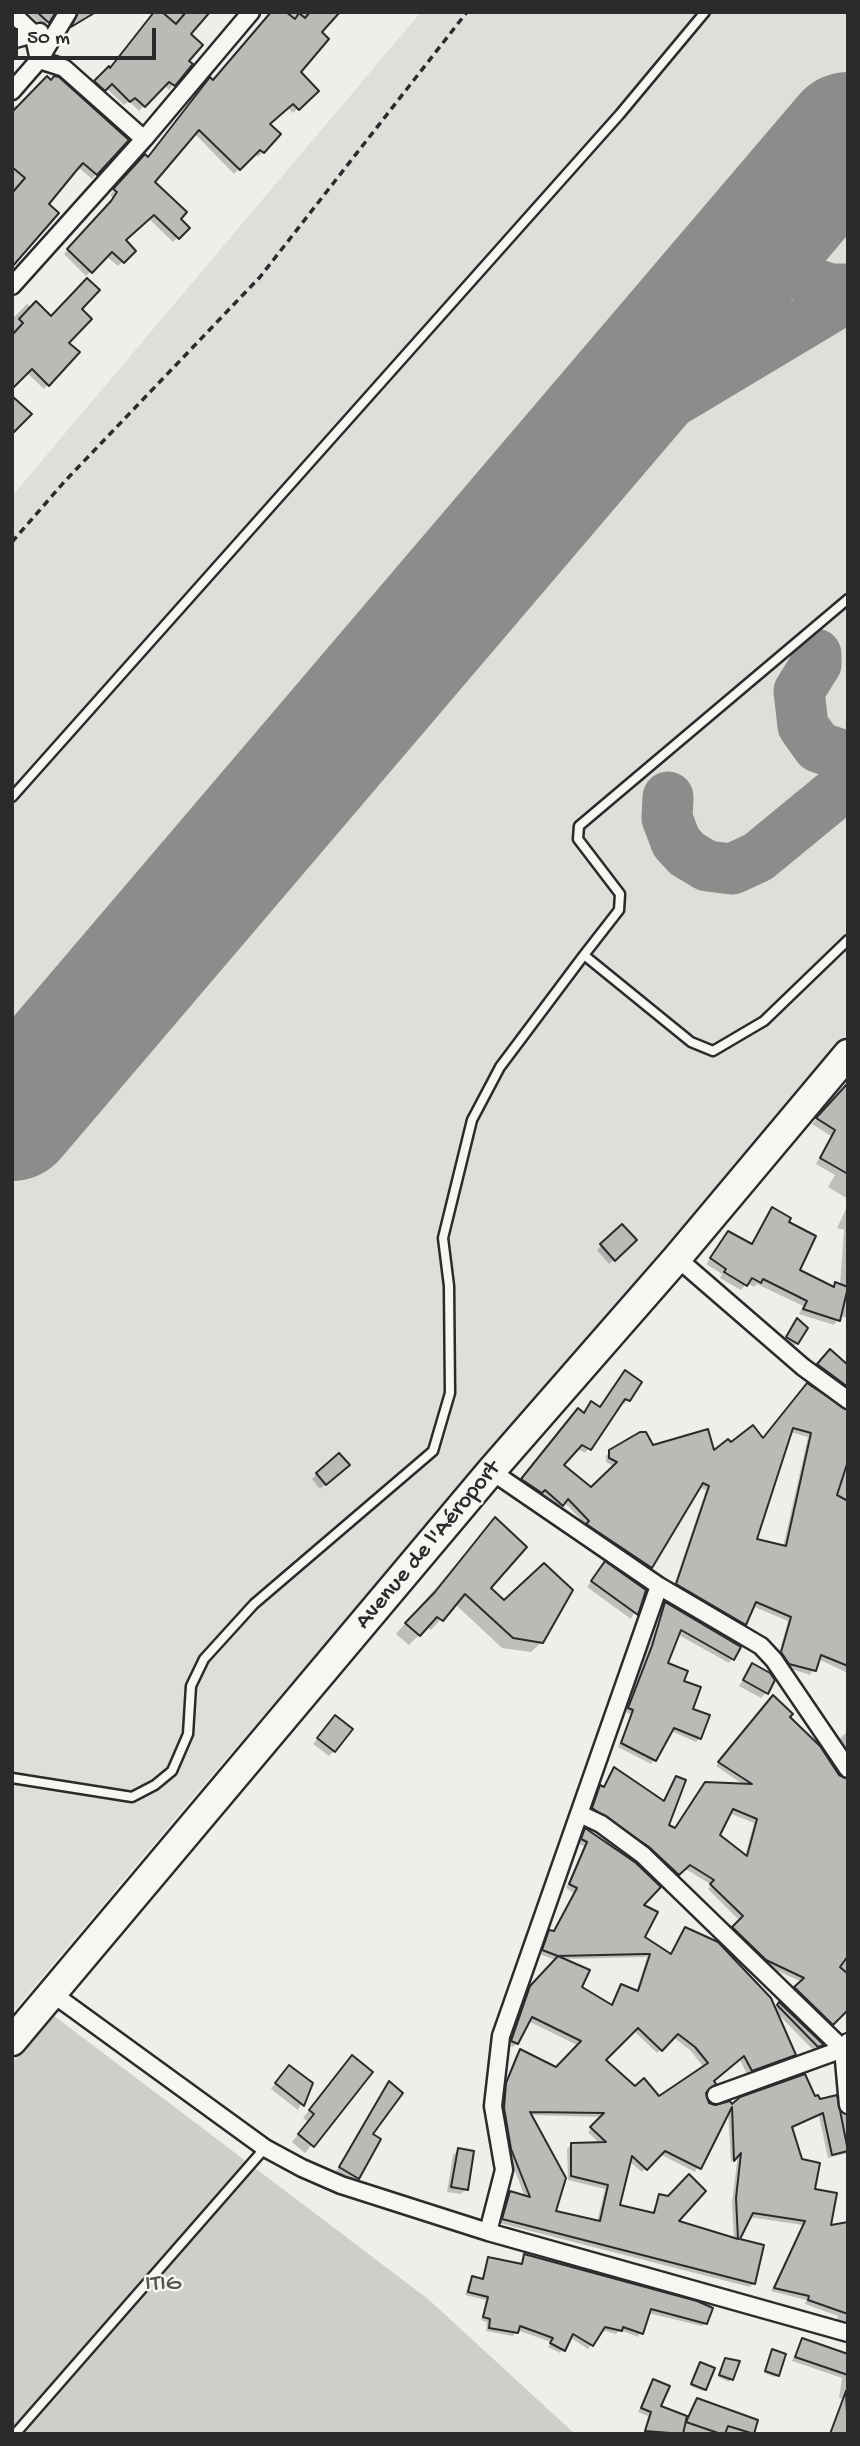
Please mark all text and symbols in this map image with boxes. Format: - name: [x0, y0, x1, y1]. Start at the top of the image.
- scale bar: [18, 14, 159, 58]
- text: 50 m: [27, 27, 70, 52]
- street label: Avenue de l'Aéroport: [350, 1456, 508, 1636]
- park label: ITIG: [145, 2271, 181, 2299]

